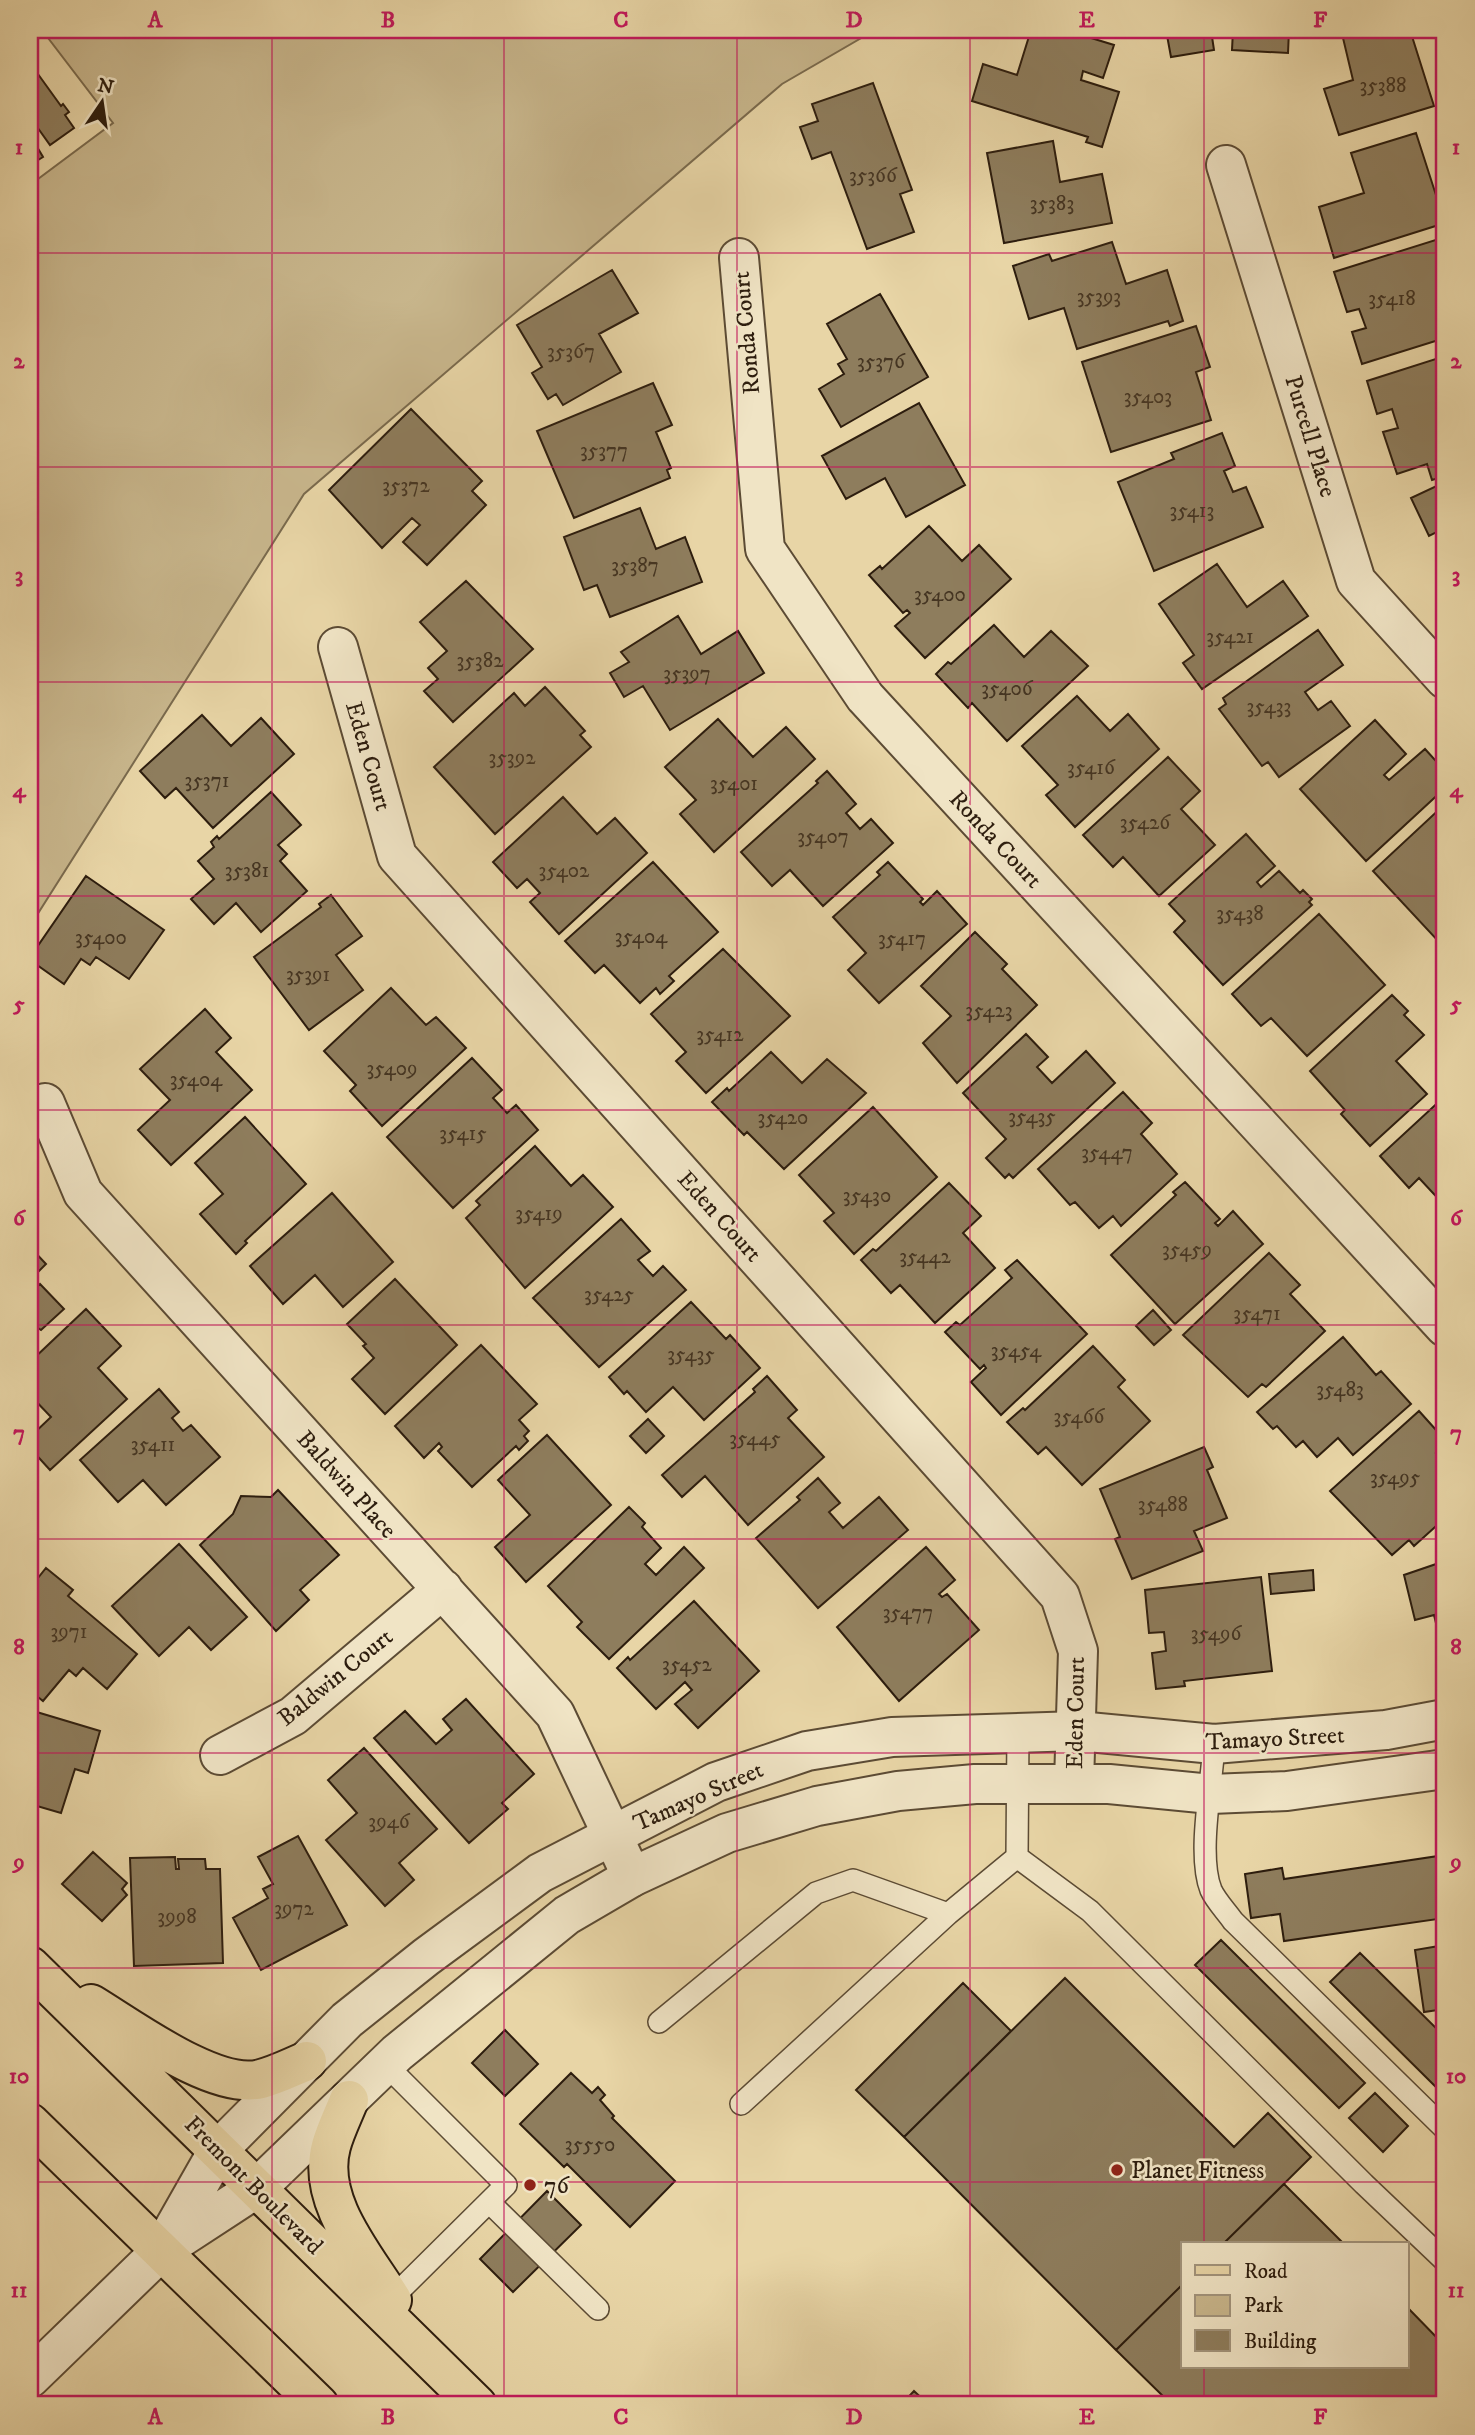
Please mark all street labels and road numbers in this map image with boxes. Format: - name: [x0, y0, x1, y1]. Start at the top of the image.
- street label: Ronda Court: [727, 270, 767, 396]
- street label: Purcell Place: [1277, 372, 1343, 501]
- street label: Eden Court: [338, 698, 398, 815]
- street label: Ronda Court: [942, 784, 1048, 895]
- street label: Eden Court: [670, 1165, 768, 1269]
- street label: Baldwin Place: [290, 1424, 403, 1545]
- street label: Baldwin Court: [272, 1622, 400, 1733]
- street label: Eden Court: [1060, 1656, 1092, 1769]
- street label: Tamayo Street: [1205, 1720, 1346, 1758]
- street label: Tamayo Street: [629, 1755, 768, 1839]
- street label: Fremont Boulevard: [177, 2110, 329, 2262]

